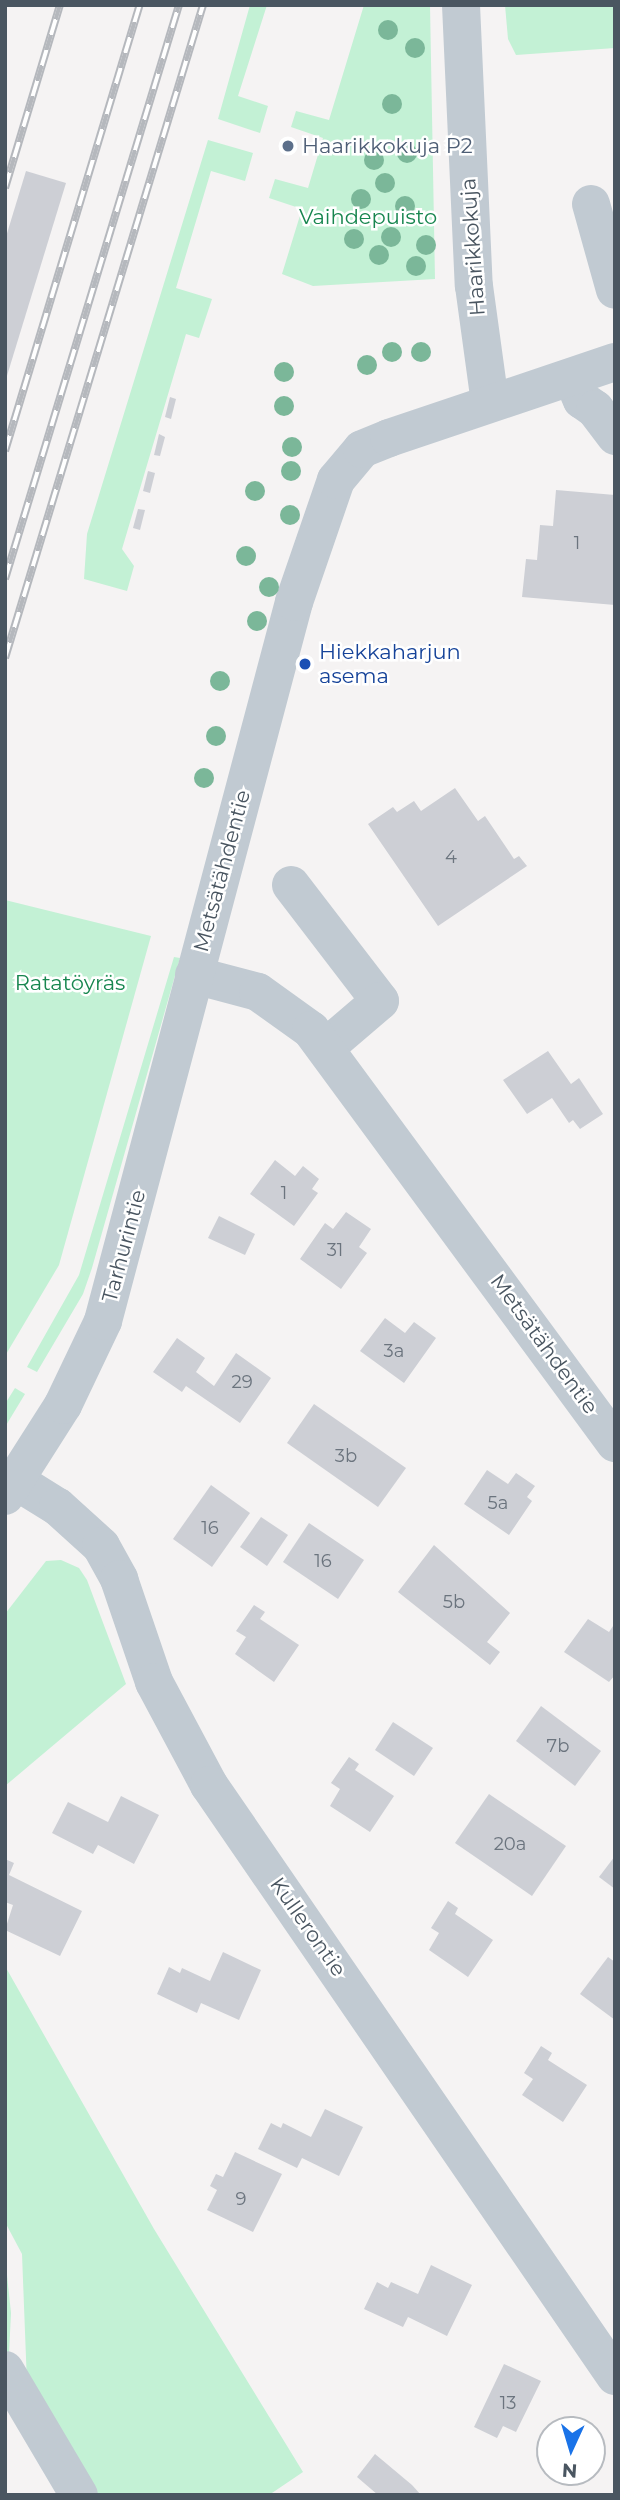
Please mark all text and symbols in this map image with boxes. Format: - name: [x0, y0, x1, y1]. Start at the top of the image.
- place label: Haarikkokuja P2: [302, 133, 473, 159]
- marker: Haarikkokuja P2: [280, 138, 296, 154]
- street label: Haarikkokuja: [456, 177, 490, 317]
- park label: Vaihdepuisto: [299, 204, 437, 230]
- house number: 1: [574, 532, 580, 554]
- place label: Hiekkaharjun asema: [319, 639, 461, 689]
- marker: Hiekkaharjun asema: [297, 656, 313, 672]
- street label: Metsätähdentie: [188, 787, 256, 955]
- house number: 4: [445, 846, 457, 868]
- park label: Ratatöyräs: [15, 970, 125, 996]
- house number: 1: [281, 1182, 287, 1204]
- street label: Tarhurintie: [97, 1187, 151, 1305]
- house number: 31: [327, 1239, 343, 1261]
- street label: Metsätähdentie: [485, 1269, 603, 1419]
- house number: 3a: [384, 1340, 404, 1362]
- house number: 29: [231, 1371, 253, 1393]
- house number: 3b: [335, 1445, 357, 1467]
- house number: 5a: [488, 1492, 508, 1514]
- house number: 16: [201, 1517, 219, 1539]
- house number: 16: [314, 1550, 332, 1572]
- house number: 5b: [443, 1591, 465, 1613]
- house number: 7b: [547, 1735, 569, 1757]
- house number: 20a: [494, 1833, 526, 1855]
- street label: Kullerontie: [265, 1873, 351, 1981]
- house number: 9: [236, 2188, 246, 2210]
- house number: 13: [500, 2392, 516, 2414]
- north arrow: [536, 2416, 606, 2486]
- text: N: [561, 2458, 578, 2482]

